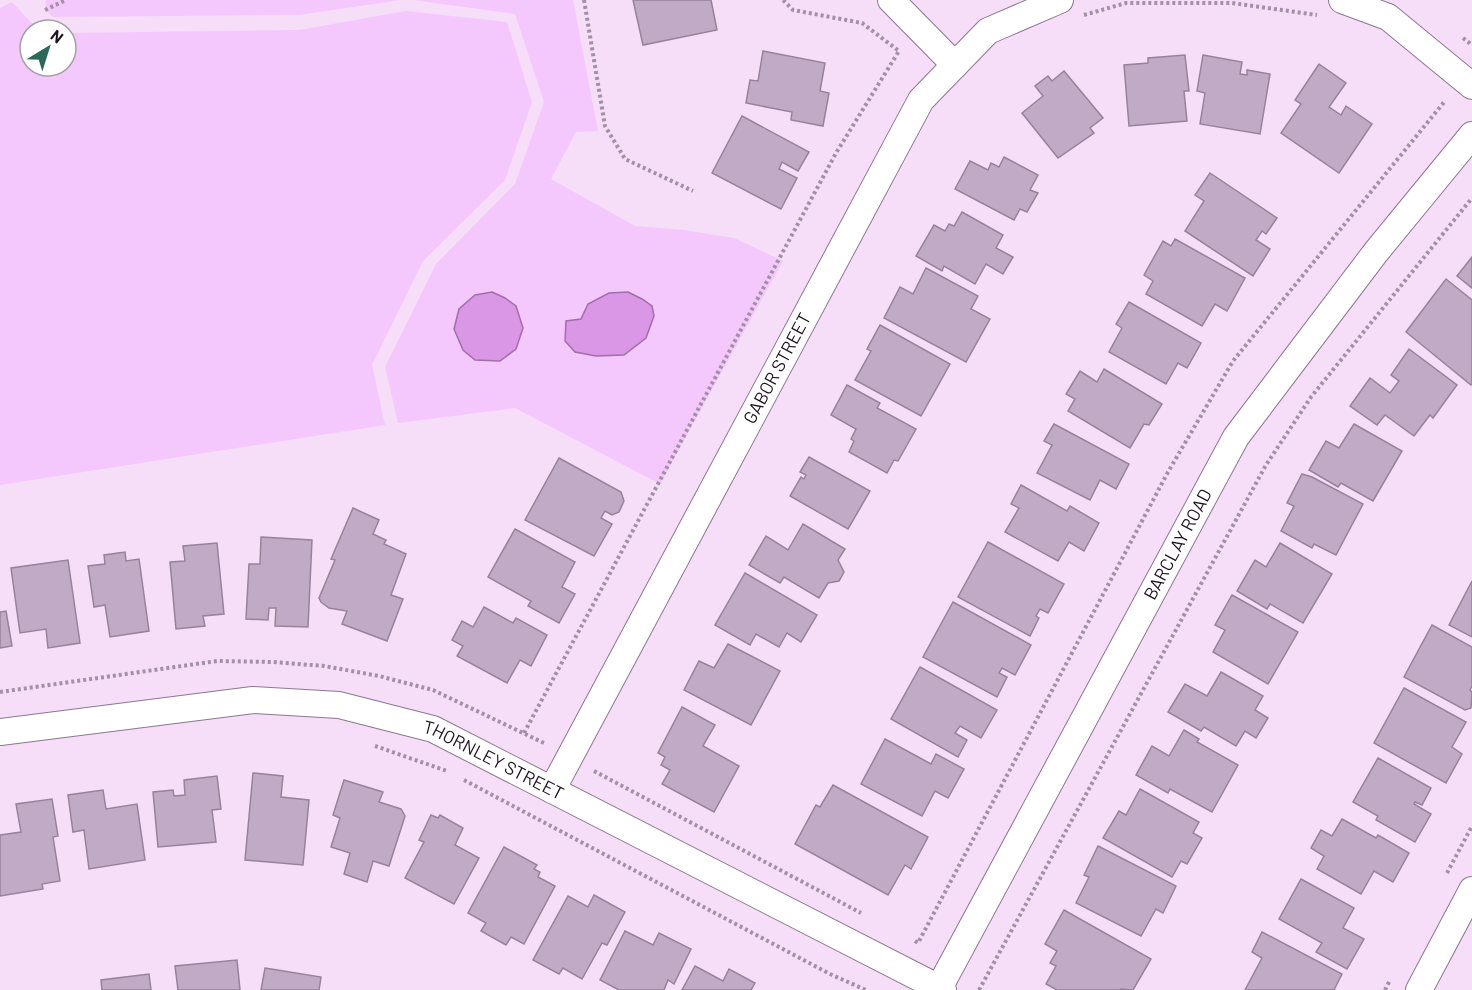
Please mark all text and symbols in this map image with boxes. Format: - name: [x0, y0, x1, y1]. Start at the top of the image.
- north arrow: [18, 18, 78, 78]
- text: N: [48, 25, 68, 47]
- street label: GABOR STREET: [738, 309, 815, 427]
- street label: BARCLAY ROAD: [1138, 485, 1216, 603]
- street label: THORNLEY STREET: [421, 715, 568, 804]

